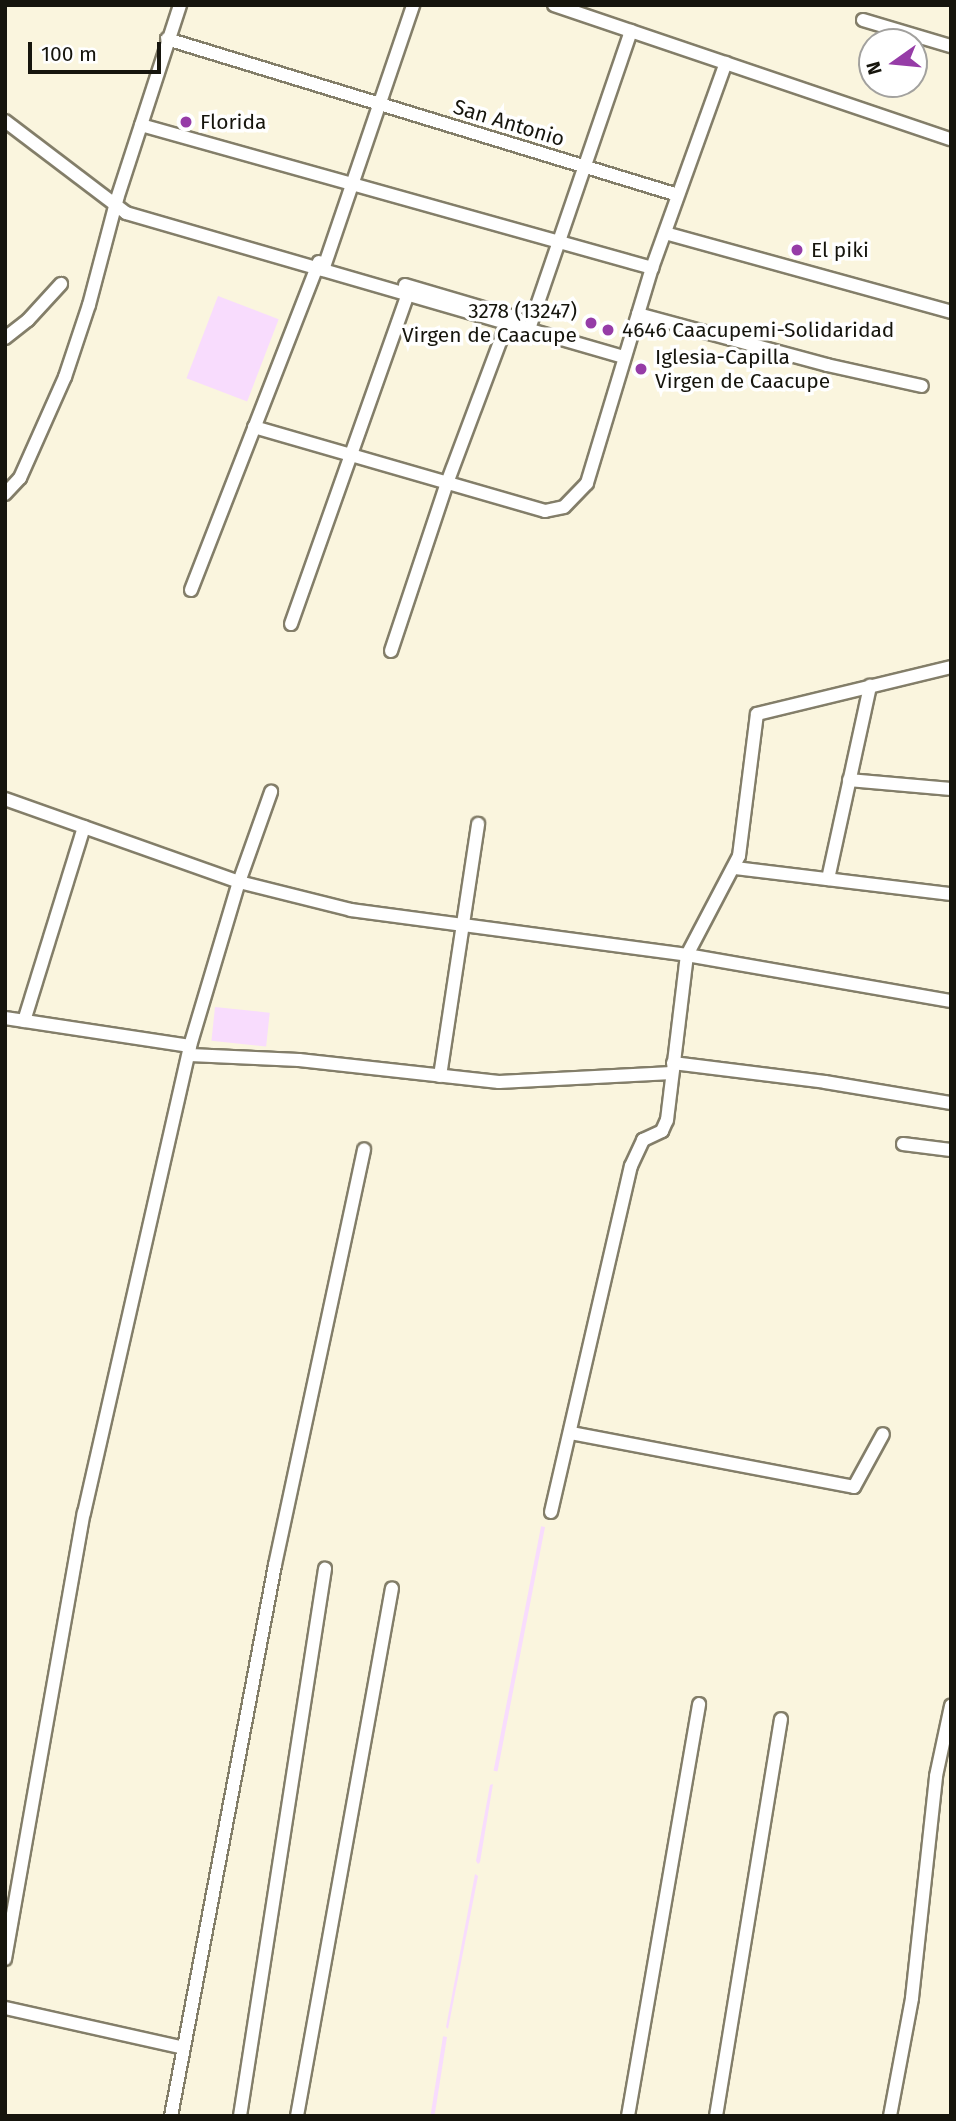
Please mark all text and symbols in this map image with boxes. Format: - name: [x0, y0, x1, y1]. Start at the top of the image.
- scale bar: [32, 28, 164, 72]
- north arrow: [858, 28, 928, 98]
- text: 100 m: [41, 41, 97, 67]
- text: N: [861, 59, 887, 77]
- street label: San Antonio: [450, 94, 568, 152]
- place label: Florida: [200, 109, 266, 135]
- marker: Florida: [178, 114, 194, 130]
- place label: El piki: [811, 237, 869, 263]
- marker: El piki: [789, 242, 805, 258]
- place label: 3278 (13247) Virgen de Caacupe: [402, 298, 577, 348]
- marker: 3278 (13247) Virgen de Caacupe: [583, 315, 599, 331]
- place label: 4646 Caacupemi-Solidaridad: [622, 317, 894, 343]
- marker: 4646 Caacupemi-Solidaridad: [600, 322, 616, 338]
- place label: Iglesia-Capilla Virgen de Caacupe: [655, 344, 830, 394]
- marker: Iglesia-Capilla Virgen de Caacupe: [633, 361, 649, 377]

